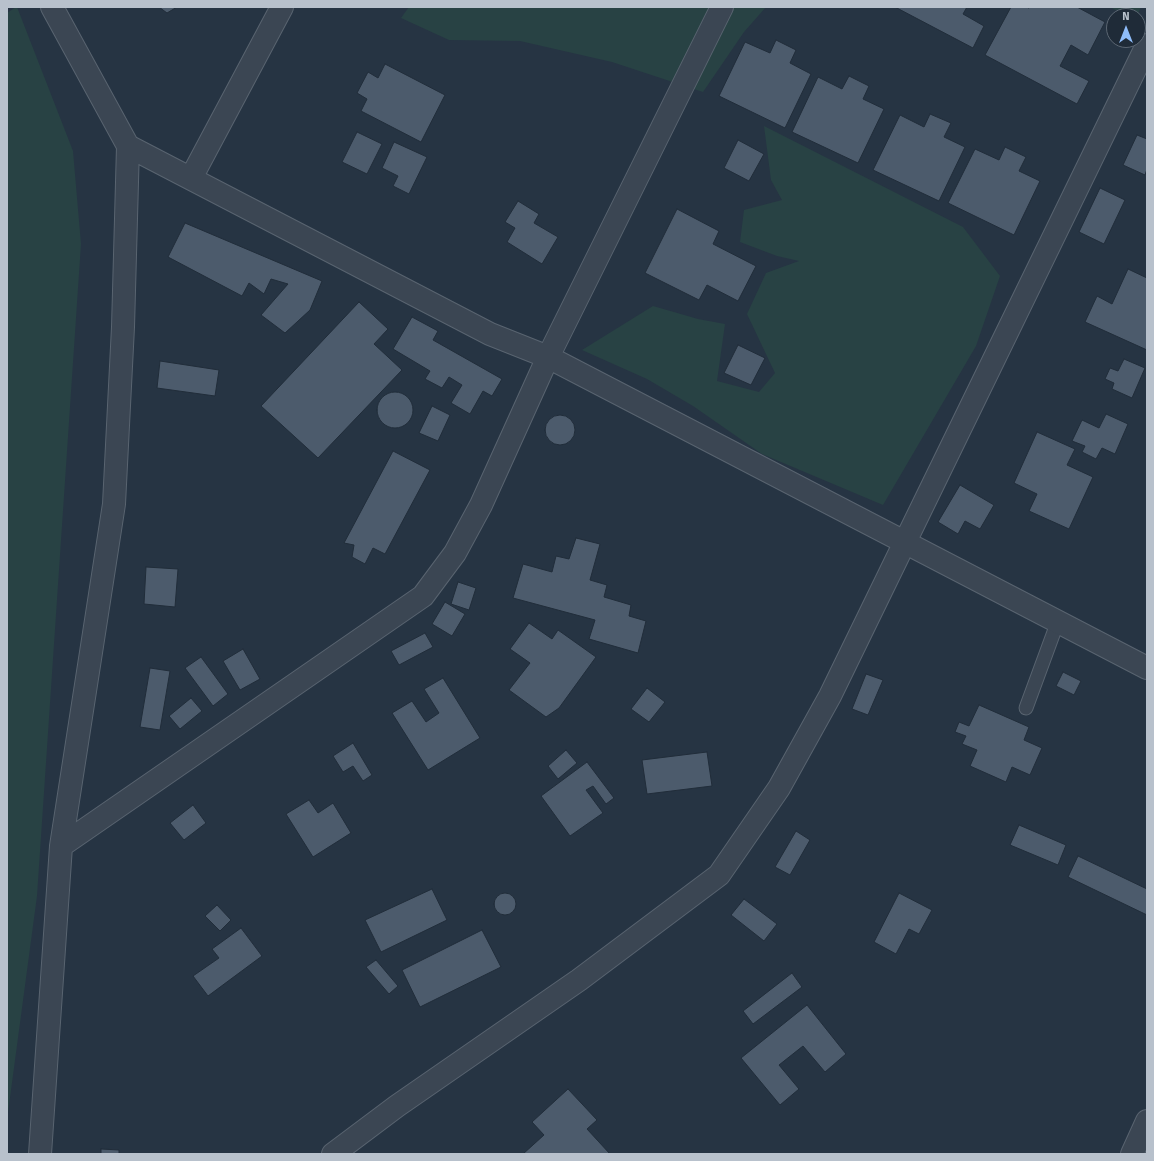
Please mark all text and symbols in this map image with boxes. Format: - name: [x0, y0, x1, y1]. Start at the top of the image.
- north arrow: [1106, 8, 1146, 48]
- text: N: [1122, 10, 1130, 23]

